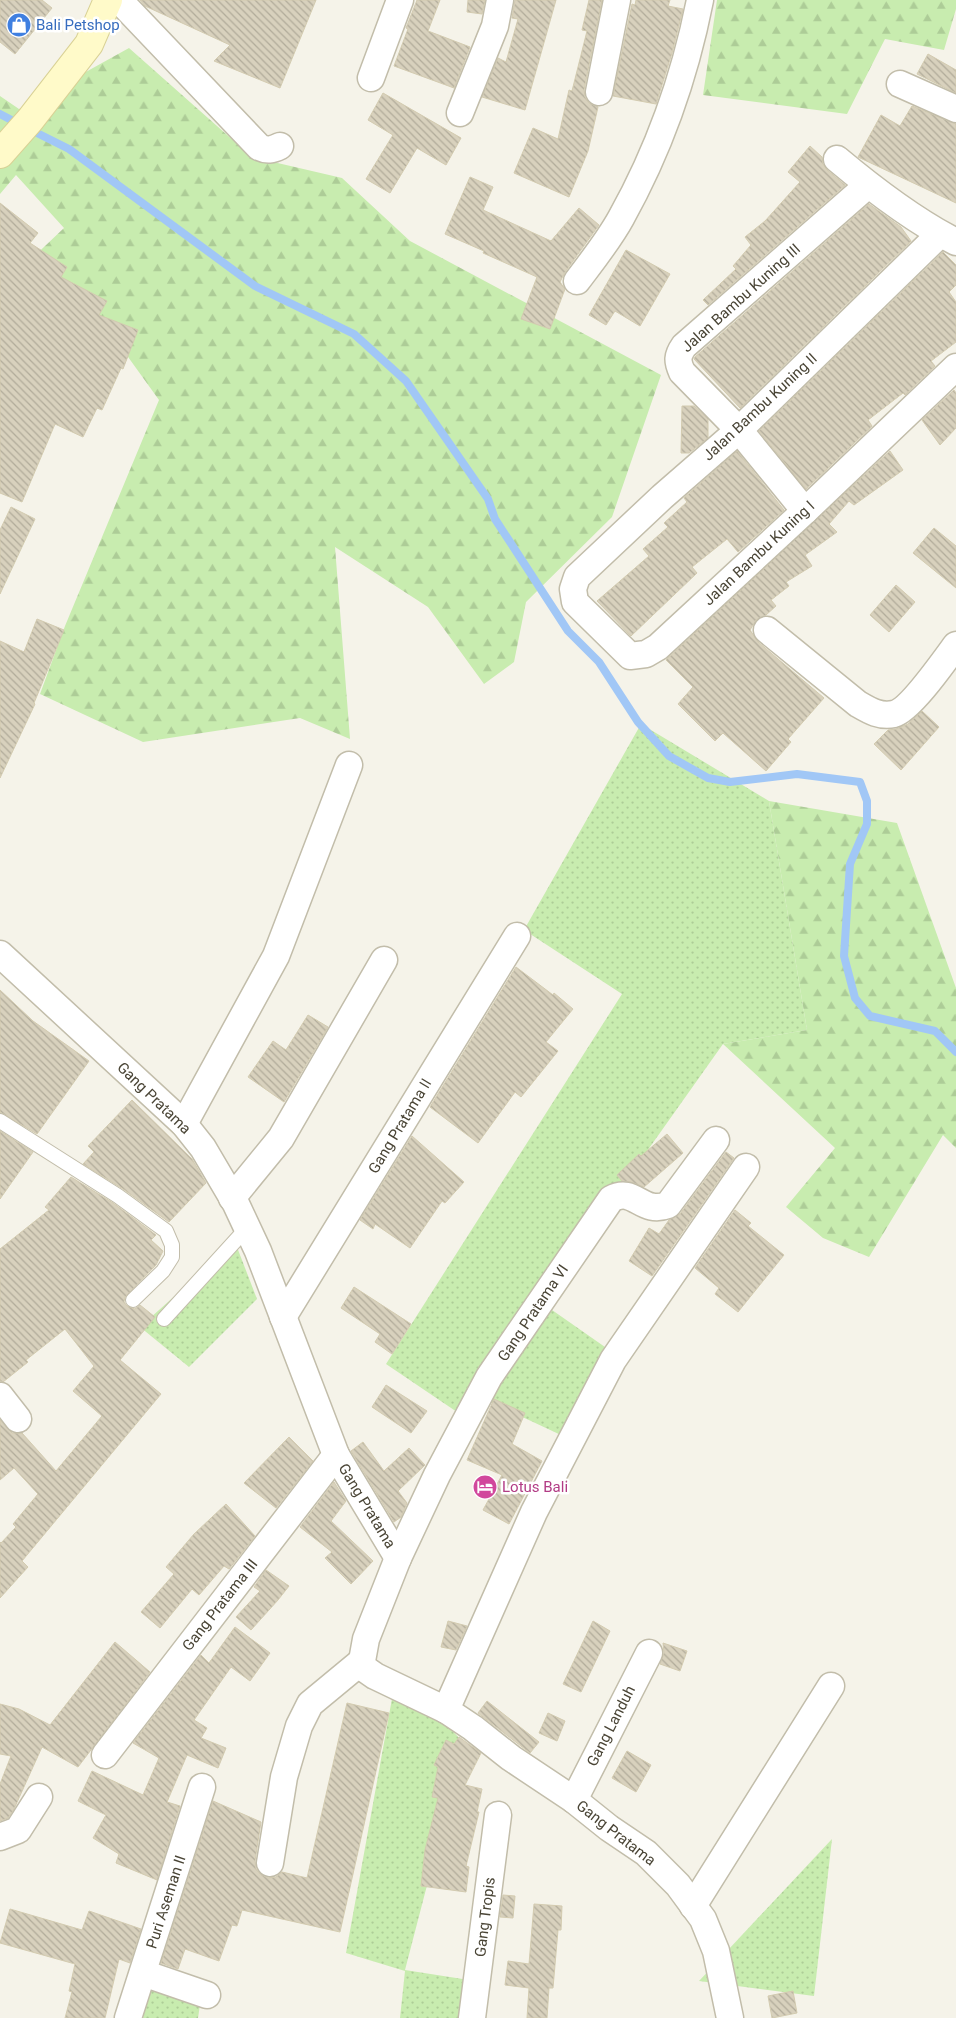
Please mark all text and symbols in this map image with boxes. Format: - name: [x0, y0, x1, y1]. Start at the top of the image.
- shop icon: Bali Petshop: [6, 12, 32, 38]
- place label: Bali Petshop: [36, 16, 120, 34]
- street label: Jalan Bambu Kuning III: [678, 240, 804, 356]
- street label: Jalan Bambu Kuning II: [699, 349, 821, 465]
- street label: Jalan Bambu Kuning I: [700, 497, 818, 609]
- street label: Gang Pratama: [113, 1058, 195, 1138]
- street label: Gang Pratama II: [365, 1075, 435, 1177]
- street label: Gang Pratama VI: [494, 1261, 572, 1365]
- street label: Gang Pratama: [335, 1460, 399, 1552]
- hotel icon: Lotus Bali: [472, 1474, 498, 1500]
- place label: Lotus Bali: [502, 1478, 568, 1496]
- street label: Gang Pratama III: [179, 1556, 261, 1654]
- street label: Gang Landuh: [583, 1683, 639, 1769]
- street label: Gang Pratama: [573, 1796, 659, 1870]
- street label: Puri Aseman II: [142, 1853, 190, 1951]
- street label: Gang Tropis: [471, 1876, 499, 1958]

